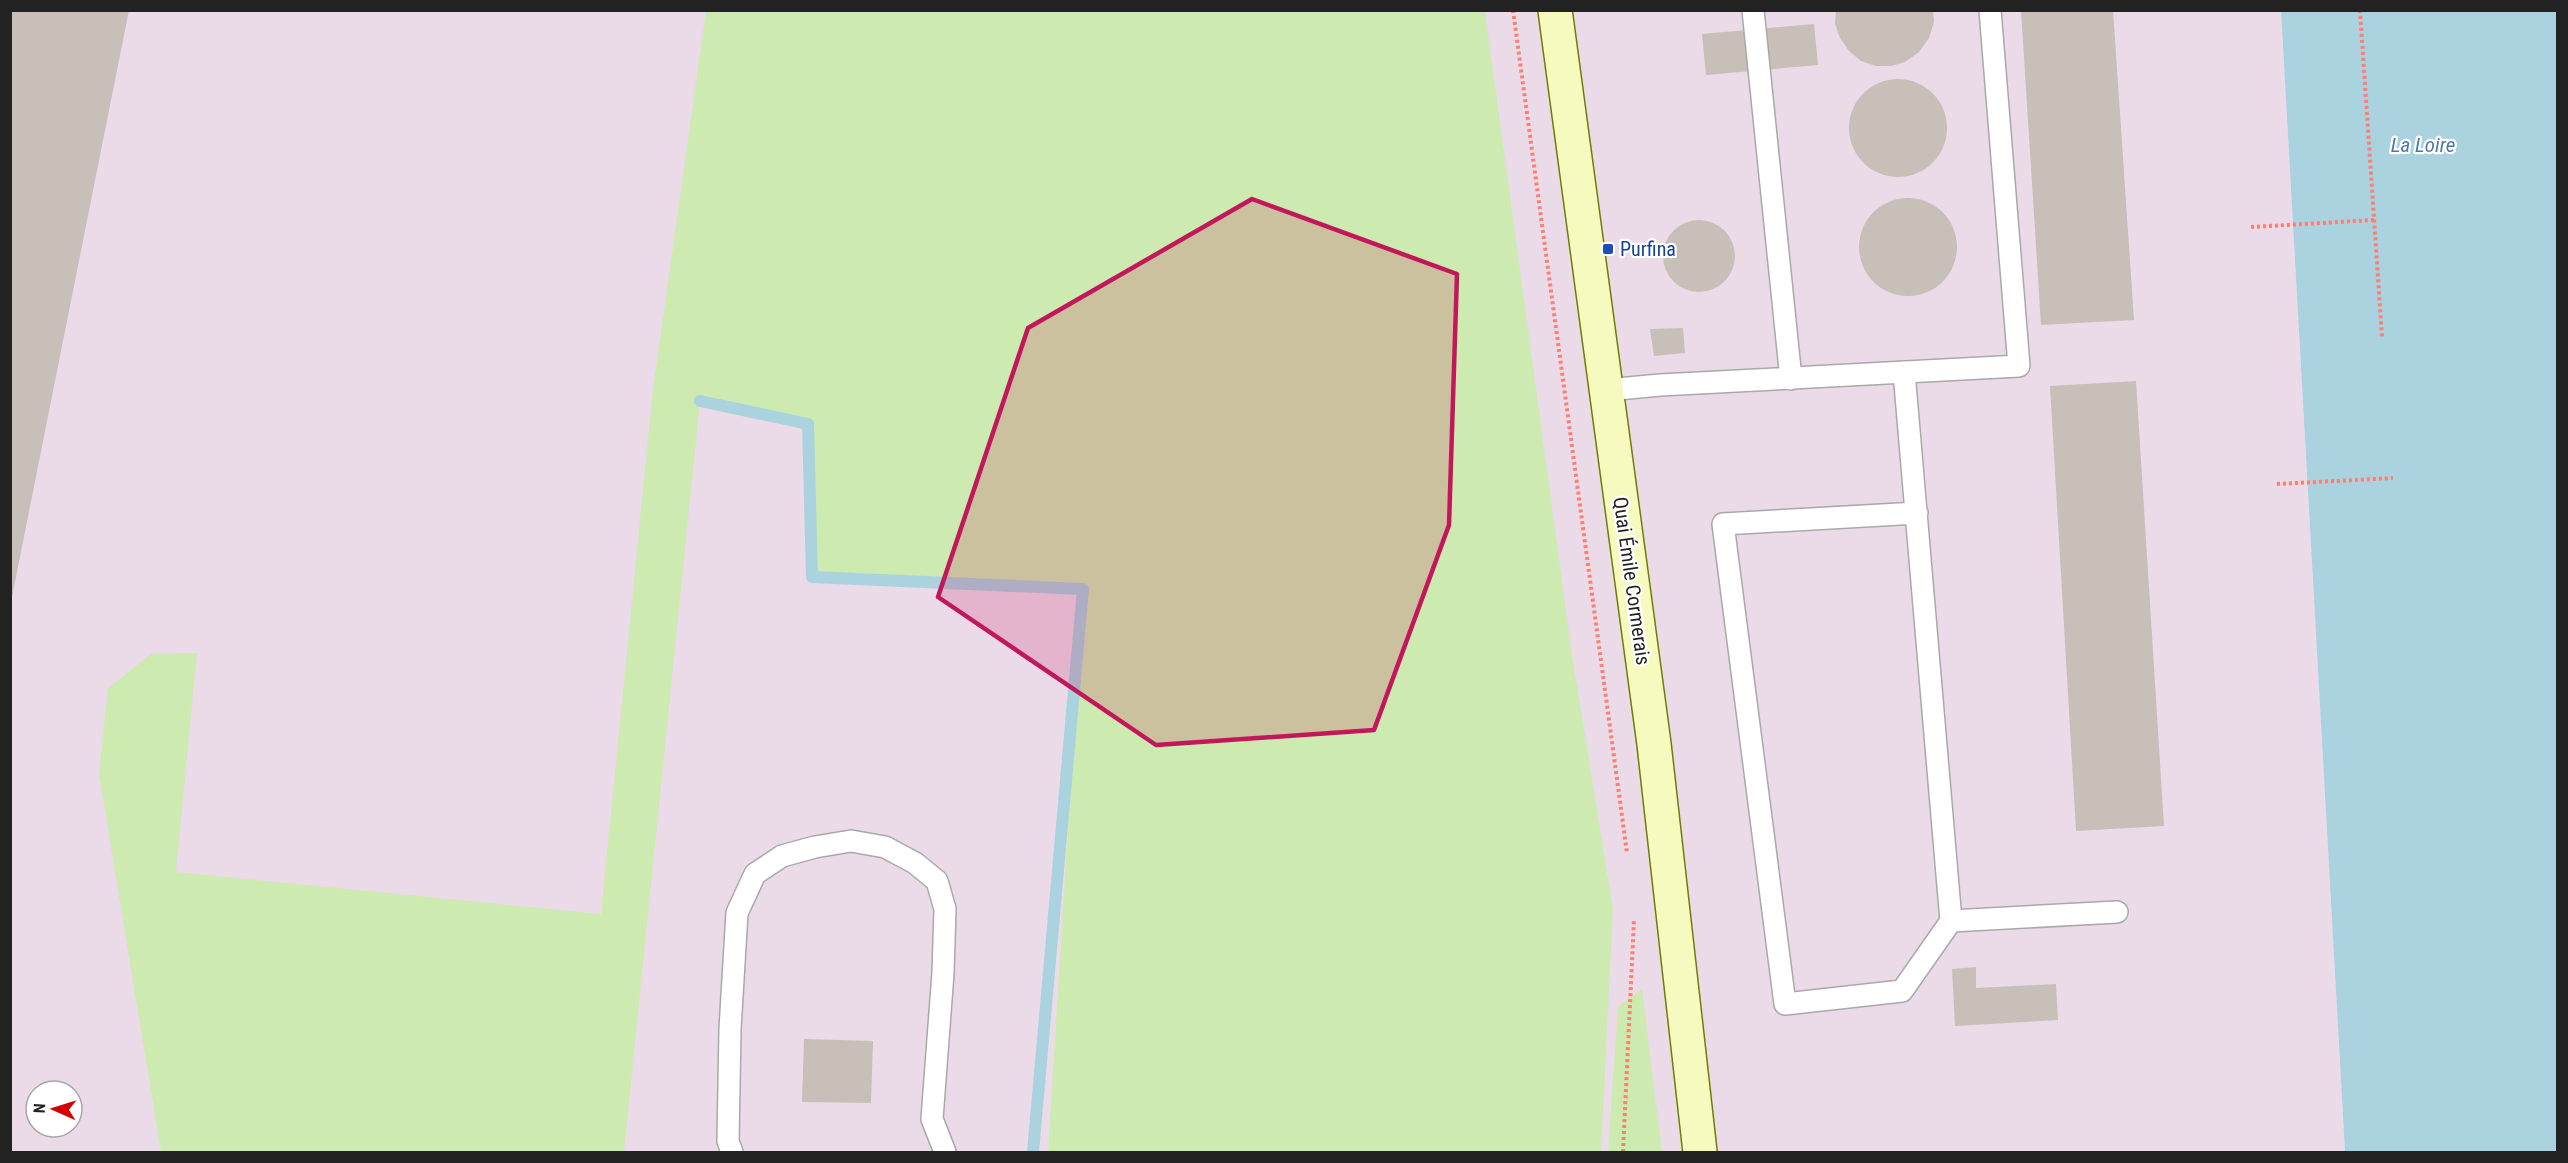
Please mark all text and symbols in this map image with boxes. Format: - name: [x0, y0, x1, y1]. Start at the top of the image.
- water label: La Loire: [2391, 133, 2455, 157]
- place label: Purfina: [1620, 237, 1676, 261]
- marker: Purfina: [1601, 242, 1615, 256]
- street label: Quai Émile Cormerais: [1608, 495, 1656, 667]
- north arrow: [24, 1079, 84, 1139]
- text: N: [30, 1103, 49, 1114]

